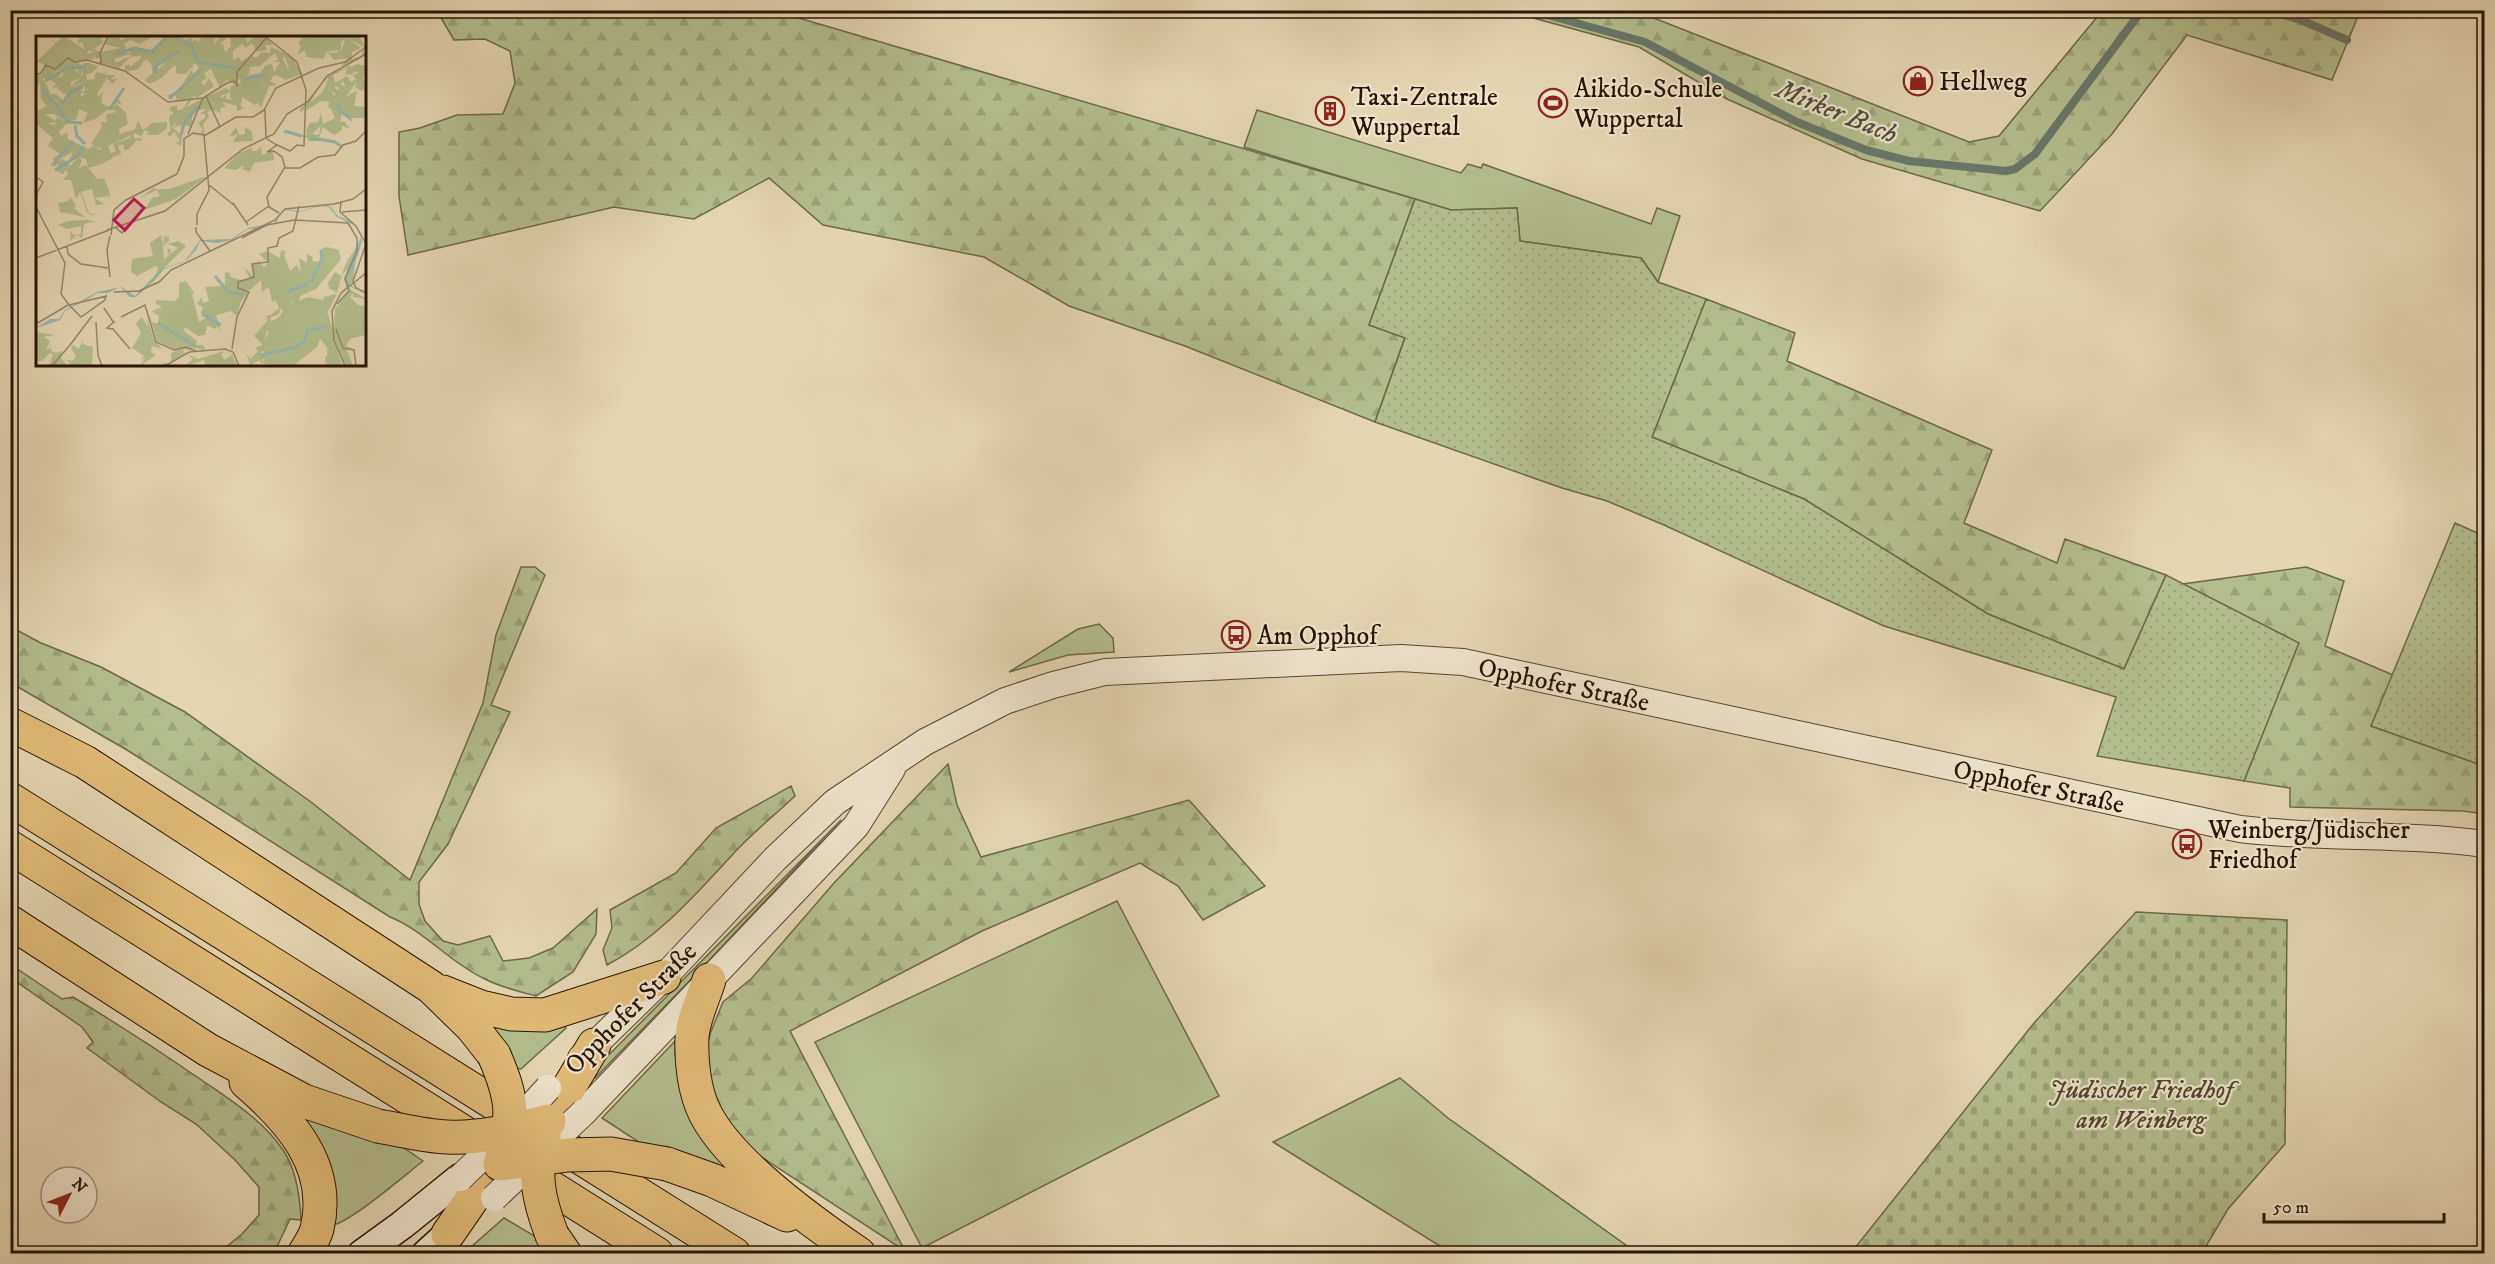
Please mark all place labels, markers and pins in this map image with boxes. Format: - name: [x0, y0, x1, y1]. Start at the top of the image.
- shop icon: Hellweg: [1902, 65, 1934, 97]
- place label: Hellweg: [1939, 66, 2027, 99]
- place label: Aikido-Schule Wuppertal: [1573, 73, 1722, 136]
- place label: Taxi-Zentrale Wuppertal: [1350, 81, 1498, 144]
- sports icon: Aikido-Schule Wuppertal: [1537, 87, 1569, 119]
- building icon: Taxi-Zentrale Wuppertal: [1314, 95, 1346, 127]
- bus stop icon: Am Opphof: [1220, 619, 1252, 651]
- place label: Am Opphof: [1257, 620, 1381, 653]
- place label: Weinberg/Jüdischer Friedhof: [2207, 814, 2410, 877]
- bus stop icon: Weinberg/Jüdischer Friedhof: [2171, 828, 2203, 860]

